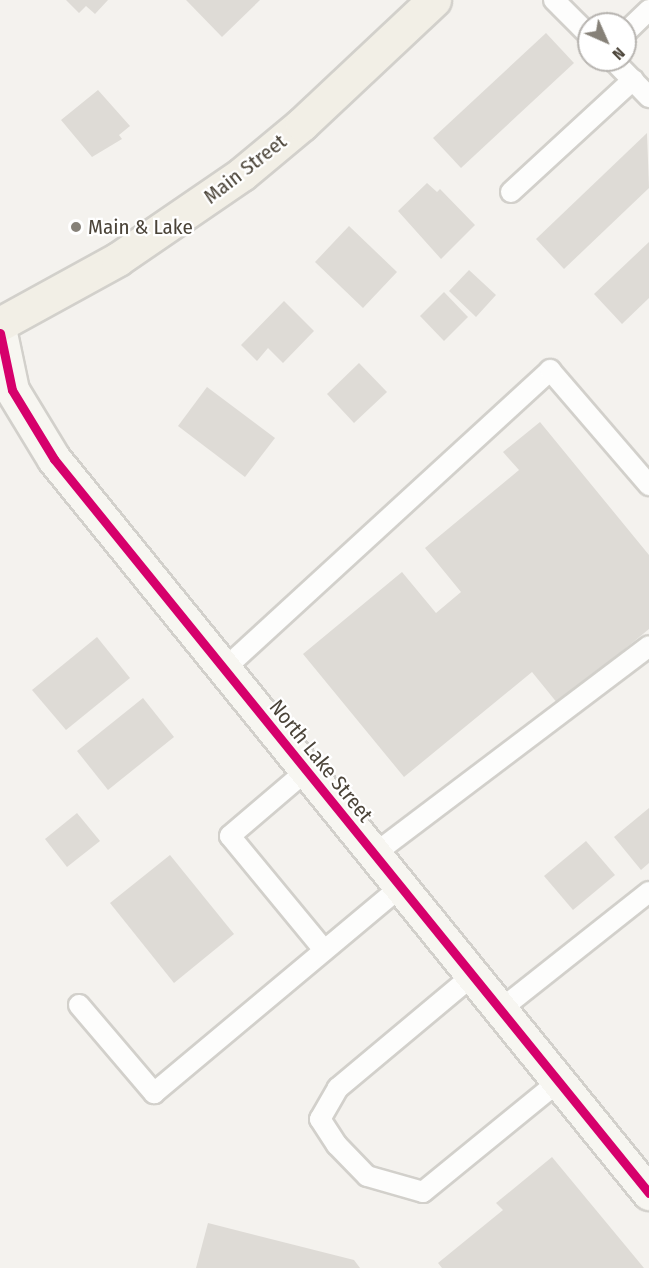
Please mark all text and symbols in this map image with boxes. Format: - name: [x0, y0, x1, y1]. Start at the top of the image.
- north arrow: [577, 12, 637, 72]
- text: N: [609, 44, 629, 64]
- street label: Main Street: [199, 129, 291, 209]
- place label: Main & Lake: [88, 214, 193, 240]
- marker: Main & Lake: [69, 220, 83, 234]
- street label: North Lake Street: [264, 695, 378, 827]

